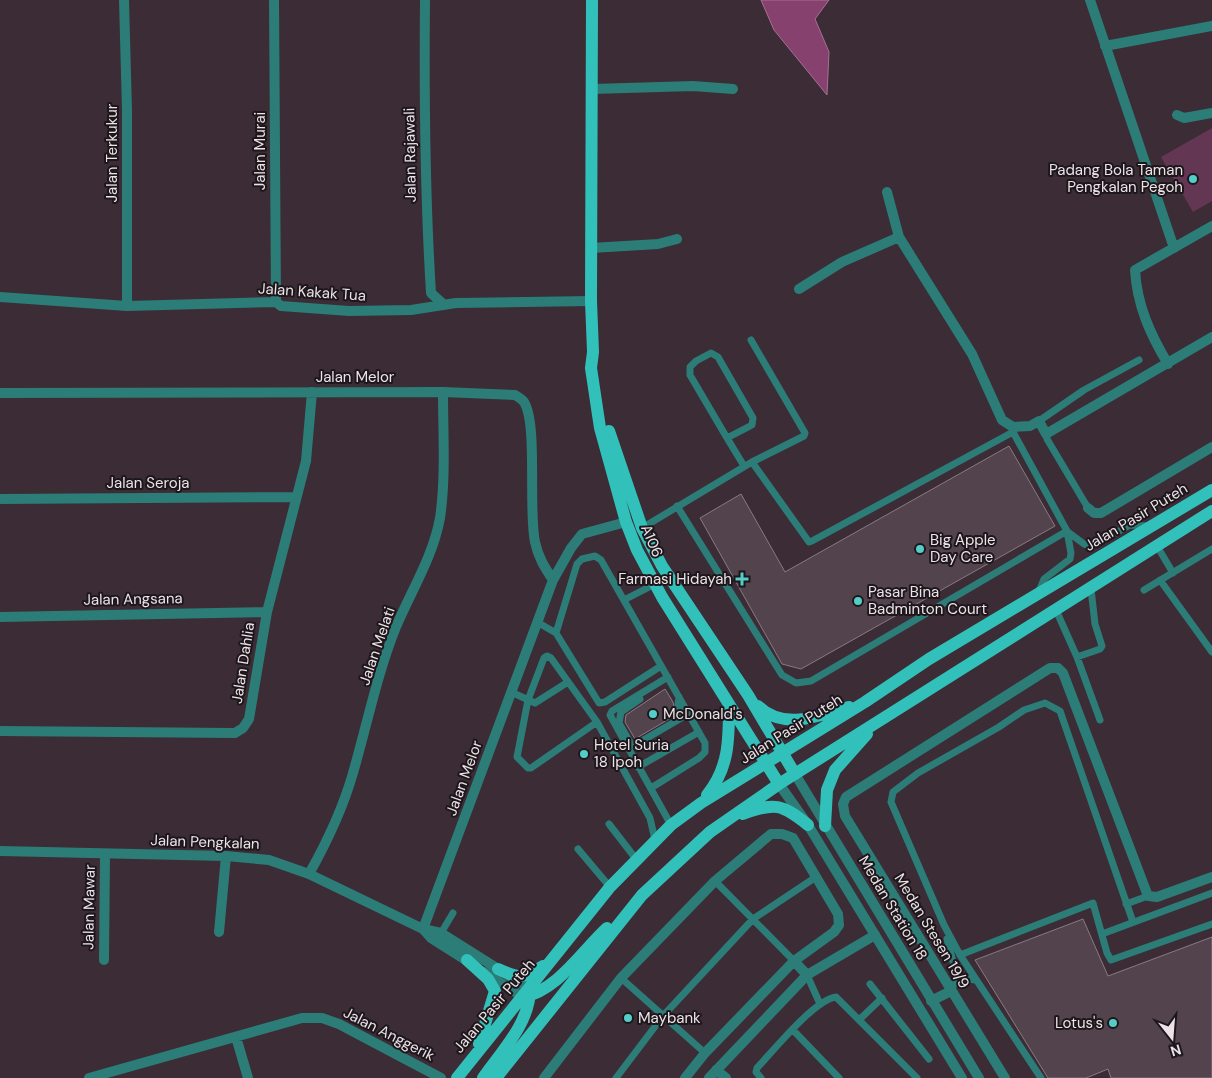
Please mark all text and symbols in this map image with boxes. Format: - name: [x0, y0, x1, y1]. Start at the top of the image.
- street label: Jalan Terkukur: [102, 103, 122, 202]
- street label: Jalan Rajawali: [399, 108, 421, 202]
- street label: Jalan Murai: [250, 112, 270, 190]
- place label: Padang Bola Taman Pengkalan Pegoh: [1049, 160, 1183, 197]
- marker: Padang Bola Taman Pengkalan Pegoh: [1187, 173, 1199, 185]
- street label: Jalan Kakak Tua: [257, 278, 367, 306]
- street label: Jalan Melor: [316, 367, 395, 387]
- street label: Jalan Seroja: [107, 473, 189, 493]
- street label: Jalan Pasir Puteh: [1081, 478, 1191, 556]
- street label: A106: [636, 522, 668, 560]
- place label: Big Apple Day Care: [930, 530, 996, 567]
- marker: Big Apple Day Care: [914, 543, 926, 555]
- place label: Farmasi Hidayah: [618, 569, 732, 589]
- marker: Farmasi Hidayah: [736, 573, 748, 585]
- place label: Pasar Bina Badminton Court: [868, 582, 987, 619]
- street label: Jalan Angsana: [83, 588, 183, 610]
- marker: Pasar Bina Badminton Court: [852, 595, 864, 607]
- street label: Jalan Melati: [354, 604, 400, 688]
- street label: Jalan Dahlia: [227, 621, 259, 705]
- street label: Jalan Pasir Puteh: [736, 689, 846, 769]
- place label: McDonald's: [663, 704, 743, 724]
- marker: McDonald's: [647, 708, 659, 720]
- place label: Hotel Suria 18 Ipoh: [594, 735, 669, 772]
- street label: Jalan Melor: [441, 737, 487, 818]
- marker: Hotel Suria 18 Ipoh: [578, 748, 590, 760]
- street label: Jalan Pengkalan: [150, 830, 260, 854]
- street label: Medan Station 18: [854, 852, 932, 964]
- street label: Jalan Mawar: [78, 864, 100, 950]
- street label: Medan Stesen 19/9: [890, 870, 974, 992]
- street label: Jalan Pasir Puteh: [449, 955, 539, 1057]
- street label: Jalan Anggerik: [340, 1002, 438, 1066]
- place label: Maybank: [638, 1008, 701, 1028]
- marker: Maybank: [622, 1012, 634, 1024]
- place label: Lotus's: [1055, 1013, 1103, 1033]
- north arrow: [1147, 1013, 1197, 1063]
- marker: Lotus's: [1107, 1017, 1119, 1029]
- text: N: [1168, 1040, 1183, 1061]

